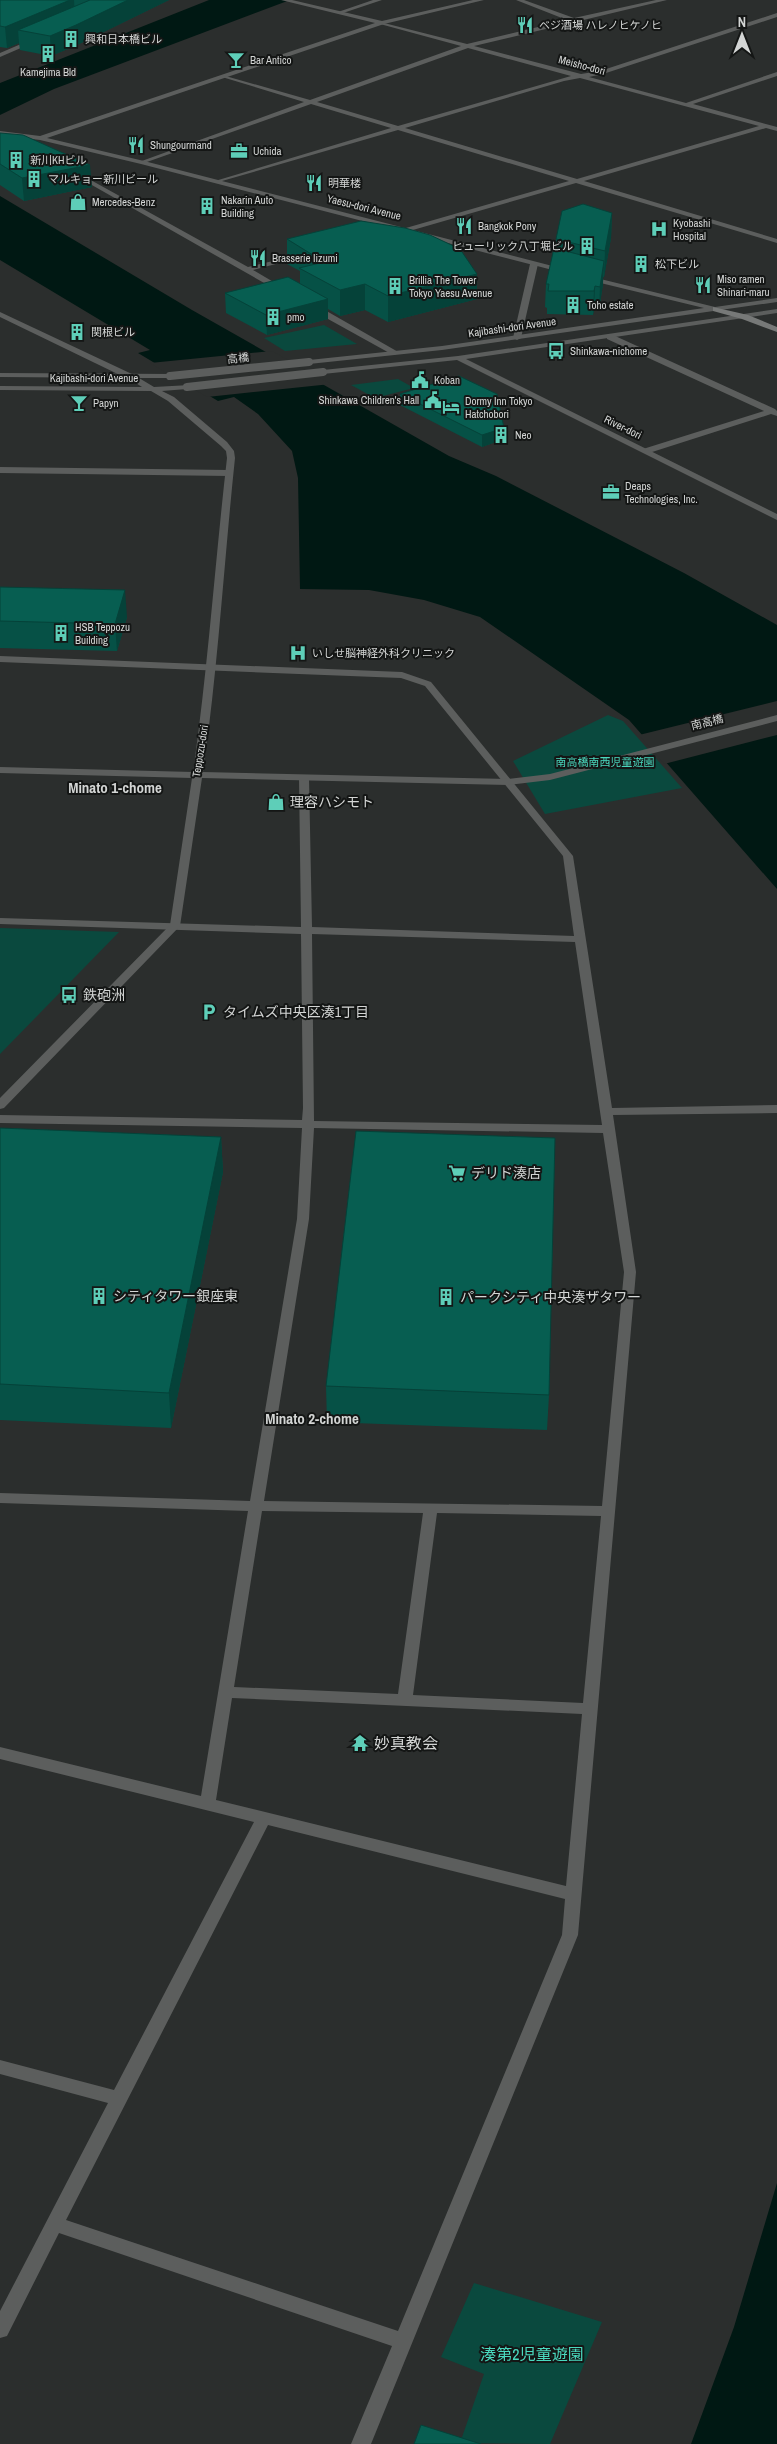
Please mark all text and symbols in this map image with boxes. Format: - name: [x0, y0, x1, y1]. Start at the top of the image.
- north arrow: [717, 10, 767, 60]
- text: N: [738, 13, 746, 31]
- restaurant icon: ベジ酒場 ハレノヒケノヒ: [515, 15, 535, 35]
- place label: ベジ酒場 ハレノヒケノヒ: [539, 18, 662, 32]
- building icon: 興和日本橋ビル: [61, 29, 81, 49]
- place label: 興和日本橋ビル: [85, 32, 162, 46]
- building icon: Kamejima Bld: [38, 44, 58, 64]
- bar icon: Bar Antico: [226, 50, 246, 70]
- street label: Meisho-dori: [557, 52, 607, 78]
- place label: Bar Antico: [250, 53, 292, 67]
- place label: Kamejima Bld: [20, 65, 76, 79]
- restaurant icon: Shungourmand: [126, 135, 146, 155]
- place label: Shungourmand: [150, 138, 212, 152]
- office icon: Uchida: [229, 141, 249, 161]
- place label: Uchida: [253, 144, 282, 158]
- building icon: 新川KHビル: [6, 150, 26, 170]
- place label: 新川KHビル: [30, 153, 87, 167]
- building icon: マルキョー新川ビール: [24, 169, 44, 189]
- place label: マルキョー新川ビール: [48, 172, 158, 186]
- restaurant icon: 明華楼: [304, 173, 324, 193]
- place label: 明華楼: [328, 176, 361, 190]
- street label: Yaesu-dori Avenue: [325, 191, 403, 223]
- shop icon: Mercedes-Benz: [68, 192, 88, 212]
- place label: Nakarin Auto Building: [221, 193, 273, 220]
- place label: Mercedes-Benz: [92, 195, 156, 209]
- building icon: Nakarin Auto Building: [197, 196, 217, 216]
- restaurant icon: Bangkok Pony: [454, 216, 474, 236]
- place label: Kyobashi Hospital: [673, 216, 711, 243]
- place label: Bangkok Pony: [478, 219, 537, 233]
- hospital icon: Kyobashi Hospital: [649, 219, 669, 239]
- building icon: ヒューリック八丁堀ビル: [577, 236, 597, 256]
- place label: ヒューリック八丁堀ビル: [452, 239, 573, 253]
- restaurant icon: Brasserie Iizumi: [248, 248, 268, 268]
- place label: Brasserie Iizumi: [272, 251, 338, 265]
- building icon: 松下ビル: [631, 254, 651, 274]
- place label: 松下ビル: [655, 257, 699, 271]
- place label: Miso ramen Shinari-maru: [717, 272, 770, 299]
- place label: Brillia The Tower Tokyo Yaesu Avenue: [409, 273, 492, 300]
- restaurant icon: Miso ramen Shinari-maru: [693, 275, 713, 295]
- building icon: Brillia The Tower Tokyo Yaesu Avenue: [385, 276, 405, 296]
- building icon: Toho estate: [563, 295, 583, 315]
- place label: Toho estate: [587, 298, 634, 312]
- building icon: pmo: [263, 307, 283, 327]
- place label: pmo: [287, 310, 305, 324]
- street label: Kajibashi-dori Avenue: [467, 314, 557, 340]
- building icon: 関根ビル: [67, 322, 87, 342]
- place label: 関根ビル: [91, 325, 135, 339]
- bus stop icon: Shinkawa-nichome: [546, 341, 566, 361]
- place label: Shinkawa-nichome: [570, 344, 647, 358]
- street label: 高橋: [226, 350, 250, 366]
- public building icon: Koban: [410, 370, 430, 390]
- street label: Kajibashi-dori Avenue: [50, 371, 138, 385]
- place label: Koban: [434, 373, 460, 387]
- public building icon: Shinkawa Children's Hall: [423, 390, 443, 410]
- bar icon: Papyn: [69, 393, 89, 413]
- place label: Shinkawa Children's Hall: [319, 393, 419, 407]
- place label: Dormy Inn Tokyo Hatchobori: [465, 394, 533, 421]
- place label: Papyn: [93, 396, 119, 410]
- hotel icon: Dormy Inn Tokyo Hatchobori: [441, 397, 461, 417]
- street label: River-dori: [602, 412, 644, 442]
- building icon: Neo: [491, 425, 511, 445]
- place label: Neo: [515, 428, 532, 442]
- place label: Deaps Technologies, Inc.: [625, 479, 698, 506]
- office icon: Deaps Technologies, Inc.: [601, 482, 621, 502]
- place label: HSB Teppozu Building: [75, 620, 130, 647]
- building icon: HSB Teppozu Building: [51, 623, 71, 643]
- hospital icon: いしせ脳神経外科クリニック: [288, 643, 308, 663]
- place label: いしせ脳神経外科クリニック: [312, 646, 455, 660]
- street label: 南高橋: [689, 711, 725, 733]
- street label: Teppozu-dori: [189, 724, 211, 778]
- park label: 南高橋南西児童遊園: [556, 755, 655, 769]
- district label: Minato 1-chome: [68, 777, 162, 798]
- shop icon: 理容ハシモト: [266, 792, 286, 812]
- place label: 理容ハシモト: [290, 793, 374, 811]
- bus stop icon: 鉄砲洲: [59, 985, 79, 1005]
- place label: 鉄砲洲: [83, 986, 125, 1004]
- parking icon: タイムズ中央区湊1丁目: [199, 1002, 219, 1022]
- place label: タイムズ中央区湊1丁目: [223, 1003, 369, 1021]
- supermarket icon: デリド湊店: [447, 1163, 467, 1183]
- place label: デリド湊店: [471, 1164, 541, 1182]
- building icon: シティタワー銀座東: [89, 1286, 109, 1306]
- place label: シティタワー銀座東: [113, 1287, 238, 1305]
- building icon: パークシティ中央湊ザタワー: [436, 1287, 456, 1307]
- place label: パークシティ中央湊ザタワー: [460, 1288, 641, 1306]
- district label: Minato 2-chome: [265, 1408, 359, 1429]
- place label: 妙真教会: [374, 1732, 438, 1754]
- temple icon: 妙真教会: [350, 1733, 370, 1753]
- park label: 湊第2児童遊園: [480, 2343, 584, 2365]

